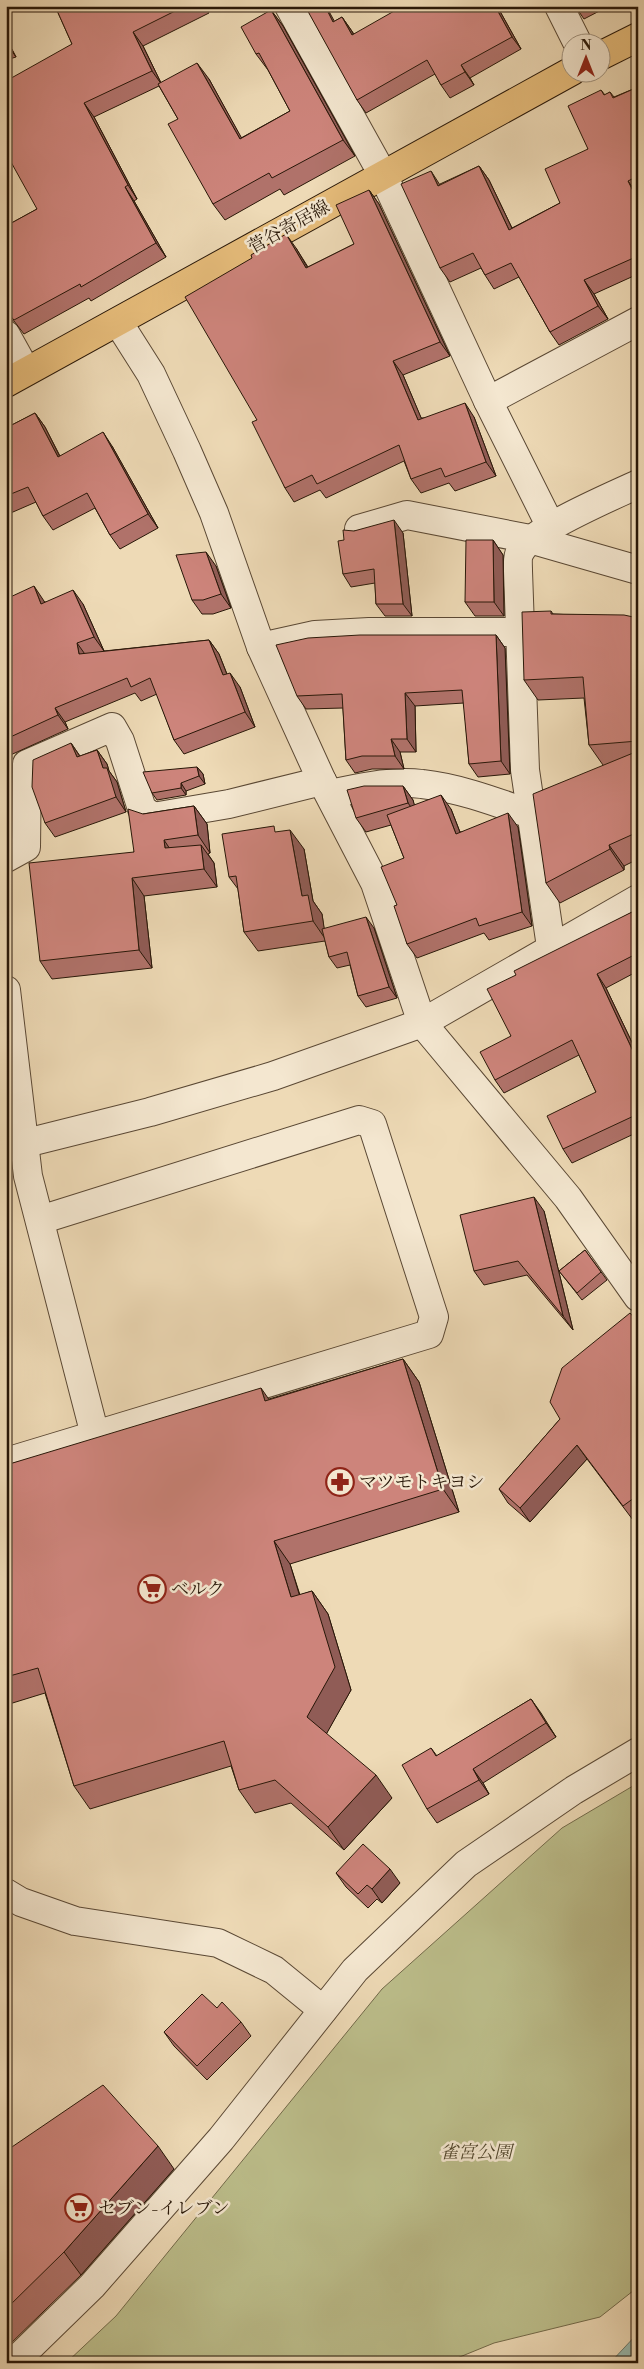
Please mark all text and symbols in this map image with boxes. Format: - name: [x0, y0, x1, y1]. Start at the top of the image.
- north arrow: [562, 32, 612, 82]
- text: N: [580, 37, 592, 55]
- street label: 菅谷寄居線: [244, 195, 334, 259]
- pharmacy icon: マツモトキヨシ: [325, 1467, 355, 1497]
- place label: マツモトキヨシ: [359, 1471, 484, 1494]
- supermarket icon: ベルク: [137, 1574, 167, 1604]
- place label: ベルク: [171, 1578, 225, 1601]
- park label: 雀宮公園: [440, 2141, 515, 2164]
- supermarket icon: セブン-イレブン: [64, 2193, 94, 2223]
- place label: セブン-イレブン: [98, 2197, 230, 2220]

